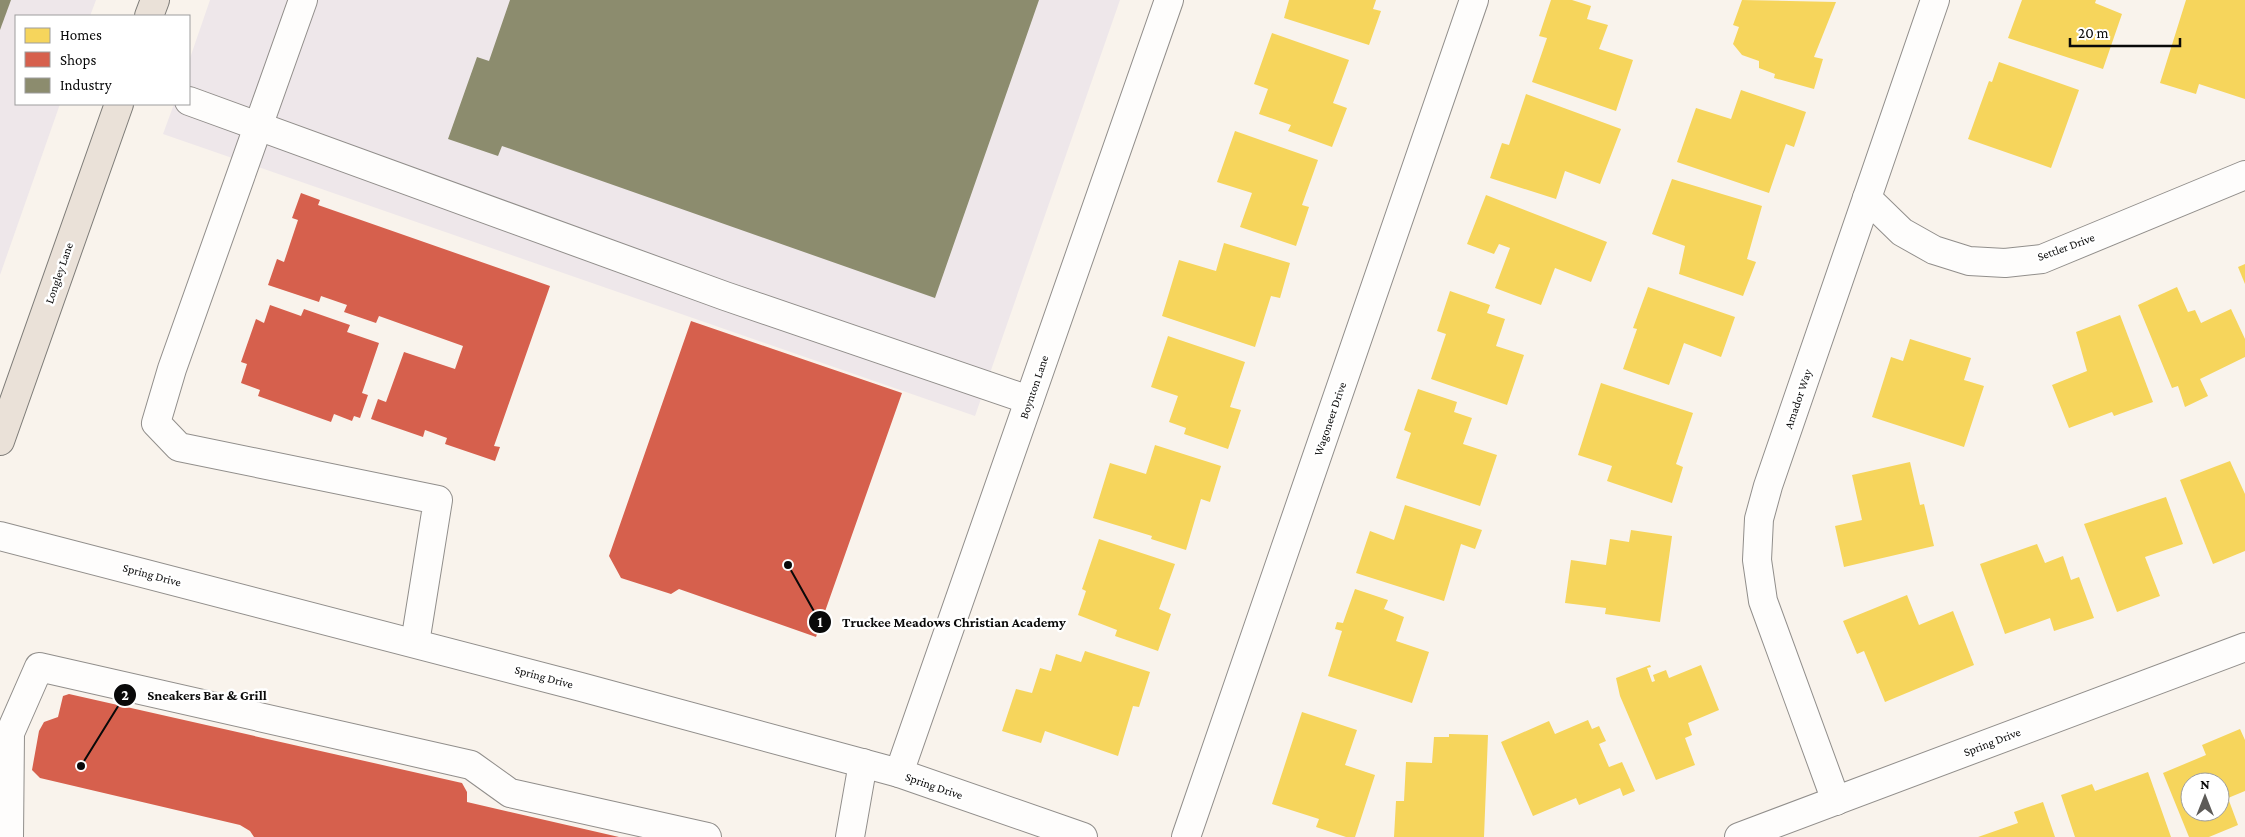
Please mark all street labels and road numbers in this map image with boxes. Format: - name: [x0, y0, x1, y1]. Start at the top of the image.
- street label: Settler Drive: [2035, 230, 2097, 264]
- street label: Longley Lane: [42, 241, 76, 305]
- street label: Boynton Lane: [1017, 353, 1051, 421]
- street label: Amador Way: [1781, 367, 1815, 431]
- street label: Wagoneer Drive: [1311, 380, 1349, 458]
- street label: Spring Drive: [121, 560, 183, 590]
- street label: Spring Drive: [513, 662, 575, 692]
- street label: Spring Drive: [1962, 725, 2022, 759]
- street label: Spring Drive: [903, 770, 965, 802]

